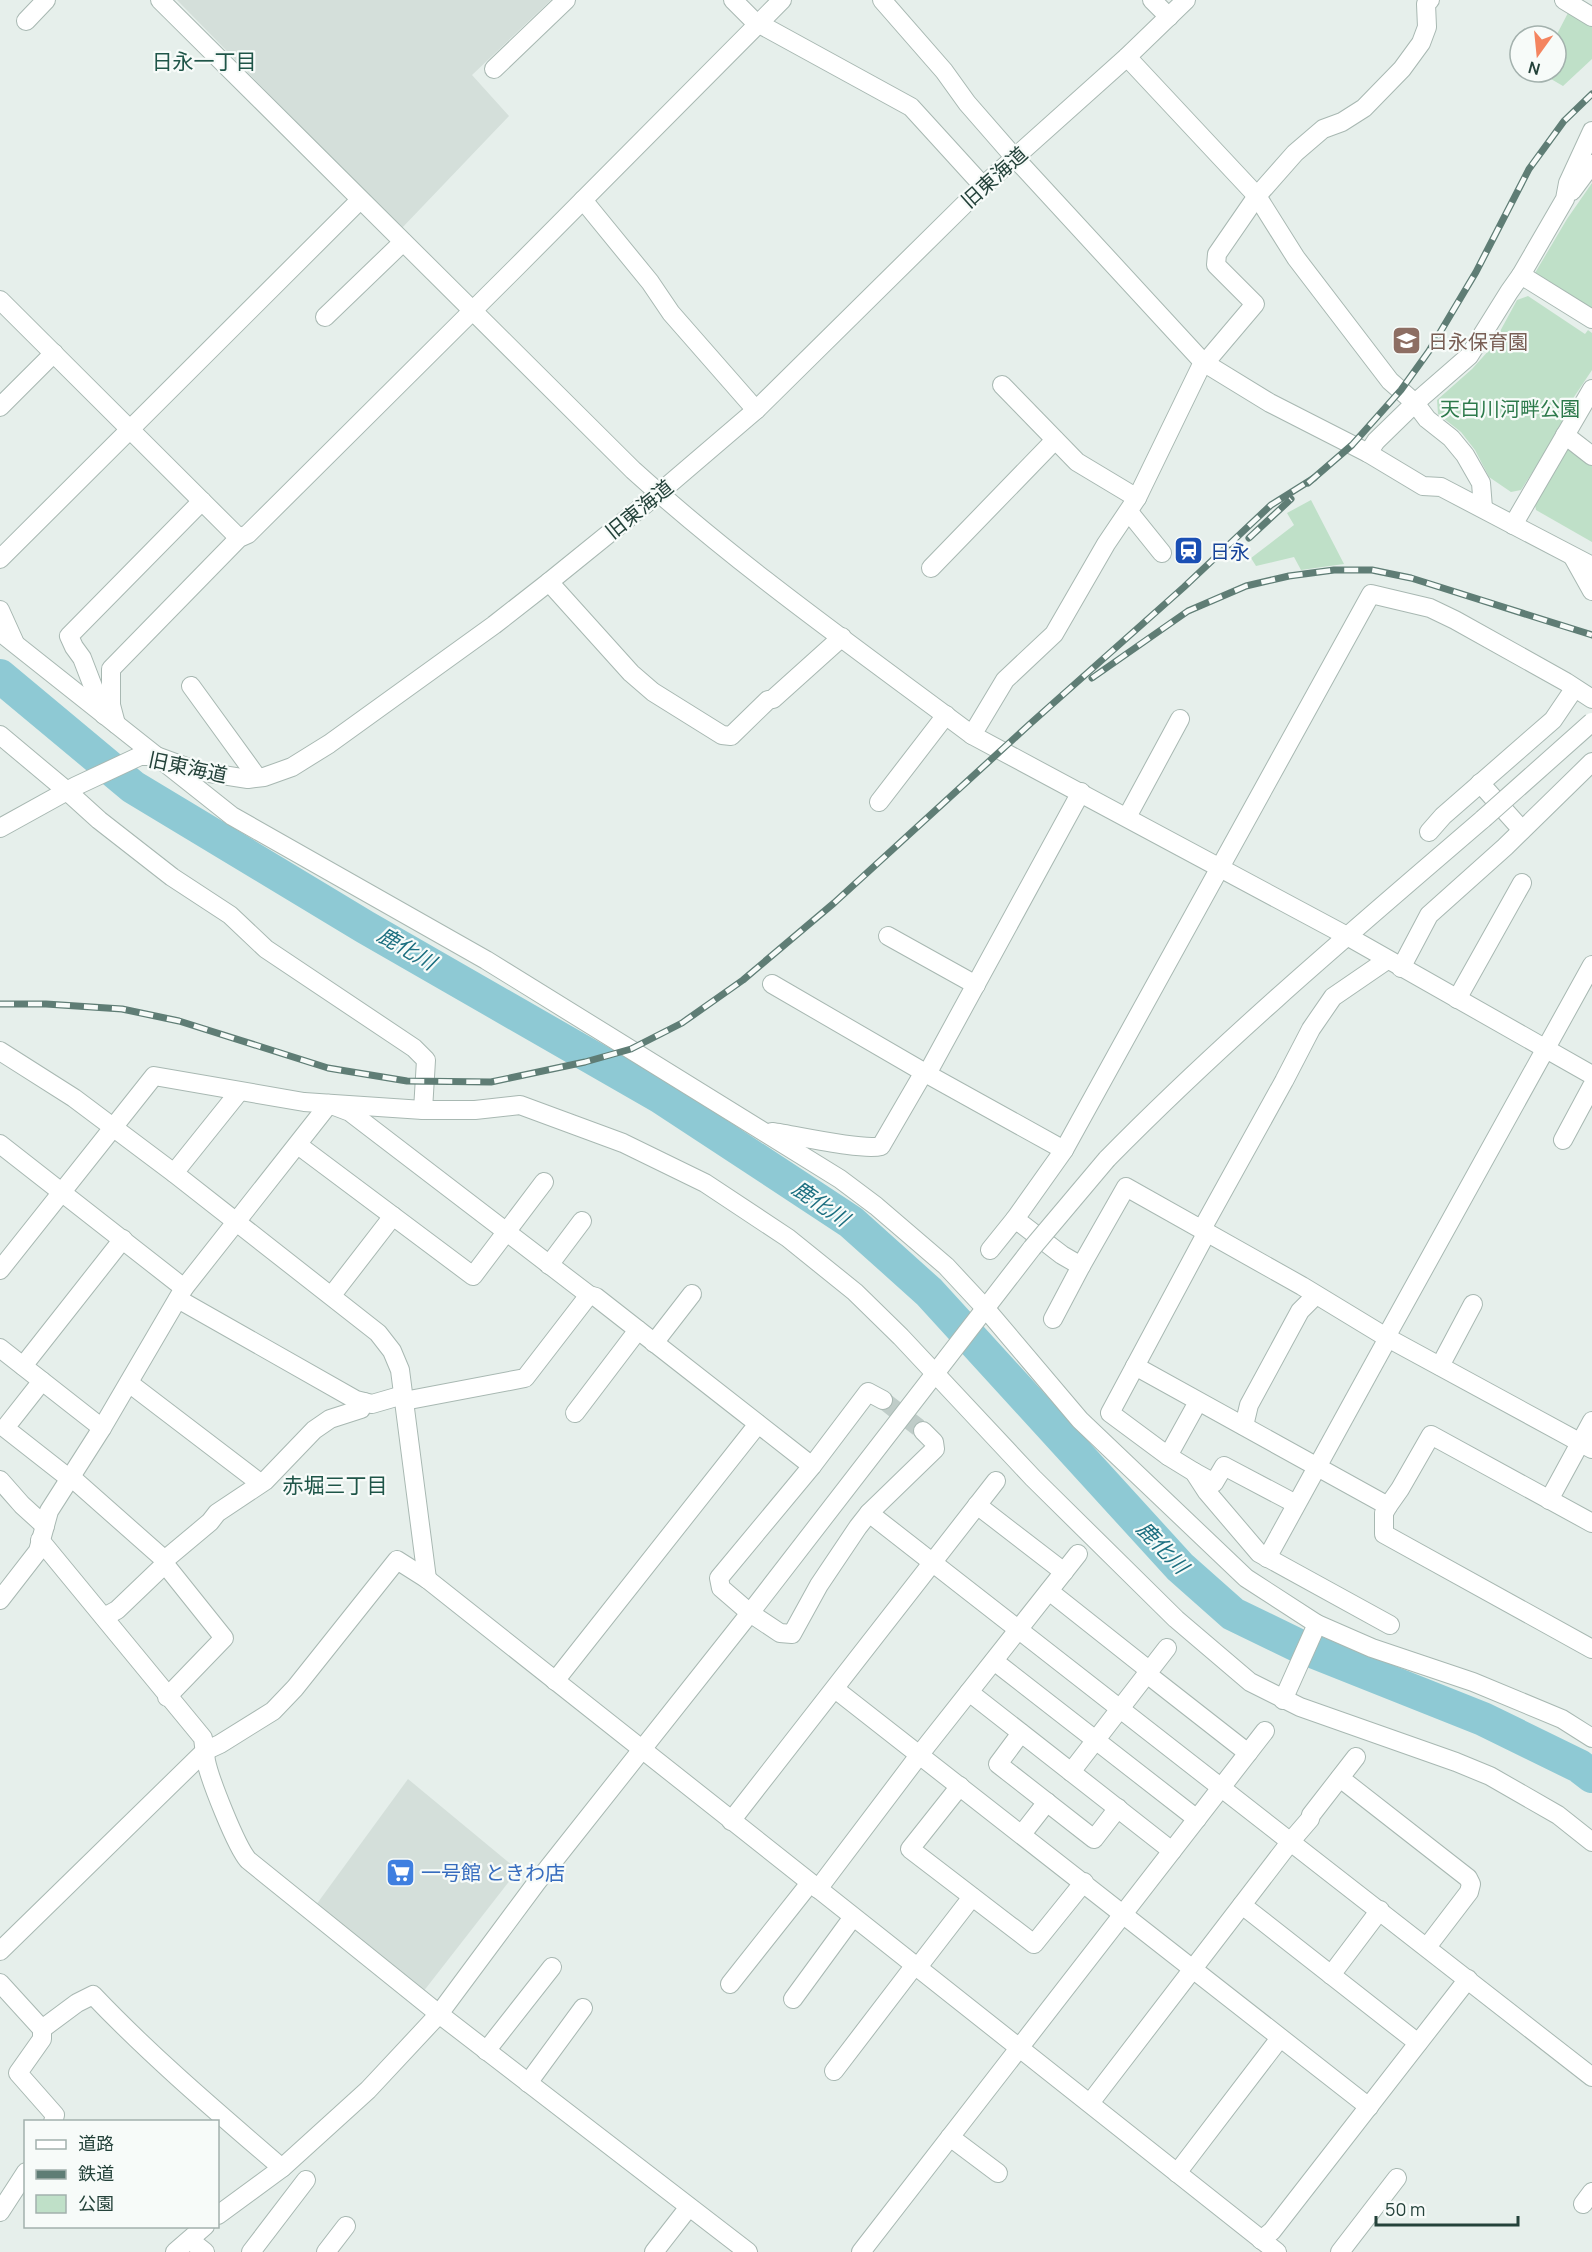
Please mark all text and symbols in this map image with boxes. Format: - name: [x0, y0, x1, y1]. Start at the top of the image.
- north arrow: [1508, 24, 1568, 84]
- district label: 日永一丁目: [152, 47, 257, 75]
- text: N: [1526, 56, 1543, 81]
- street label: 旧東海道: [955, 140, 1033, 214]
- school or university icon: 日永保育園: [1391, 325, 1423, 357]
- place label: 日永保育園: [1428, 328, 1528, 355]
- park label: 天白川河畔公園: [1440, 395, 1580, 422]
- street label: 旧東海道: [599, 473, 679, 545]
- station icon: 日永: [1173, 535, 1205, 567]
- place label: 日永: [1210, 538, 1250, 565]
- street label: 旧東海道: [146, 745, 230, 789]
- water label: 鹿化川: [373, 920, 443, 977]
- water label: 鹿化川: [787, 1174, 857, 1233]
- district label: 赤堀三丁目: [283, 1471, 388, 1499]
- water label: 鹿化川: [1131, 1515, 1196, 1581]
- supermarket icon: 一号館 ときわ店: [384, 1856, 416, 1888]
- place label: 一号館 ときわ店: [421, 1859, 565, 1886]
- legend: [24, 2120, 219, 2228]
- text: 道路: [78, 2131, 114, 2155]
- text: 鉄道: [78, 2161, 114, 2185]
- scale bar: [1376, 2189, 1518, 2227]
- text: 公園: [78, 2191, 114, 2215]
- text: 50 m: [1385, 2197, 1425, 2221]

